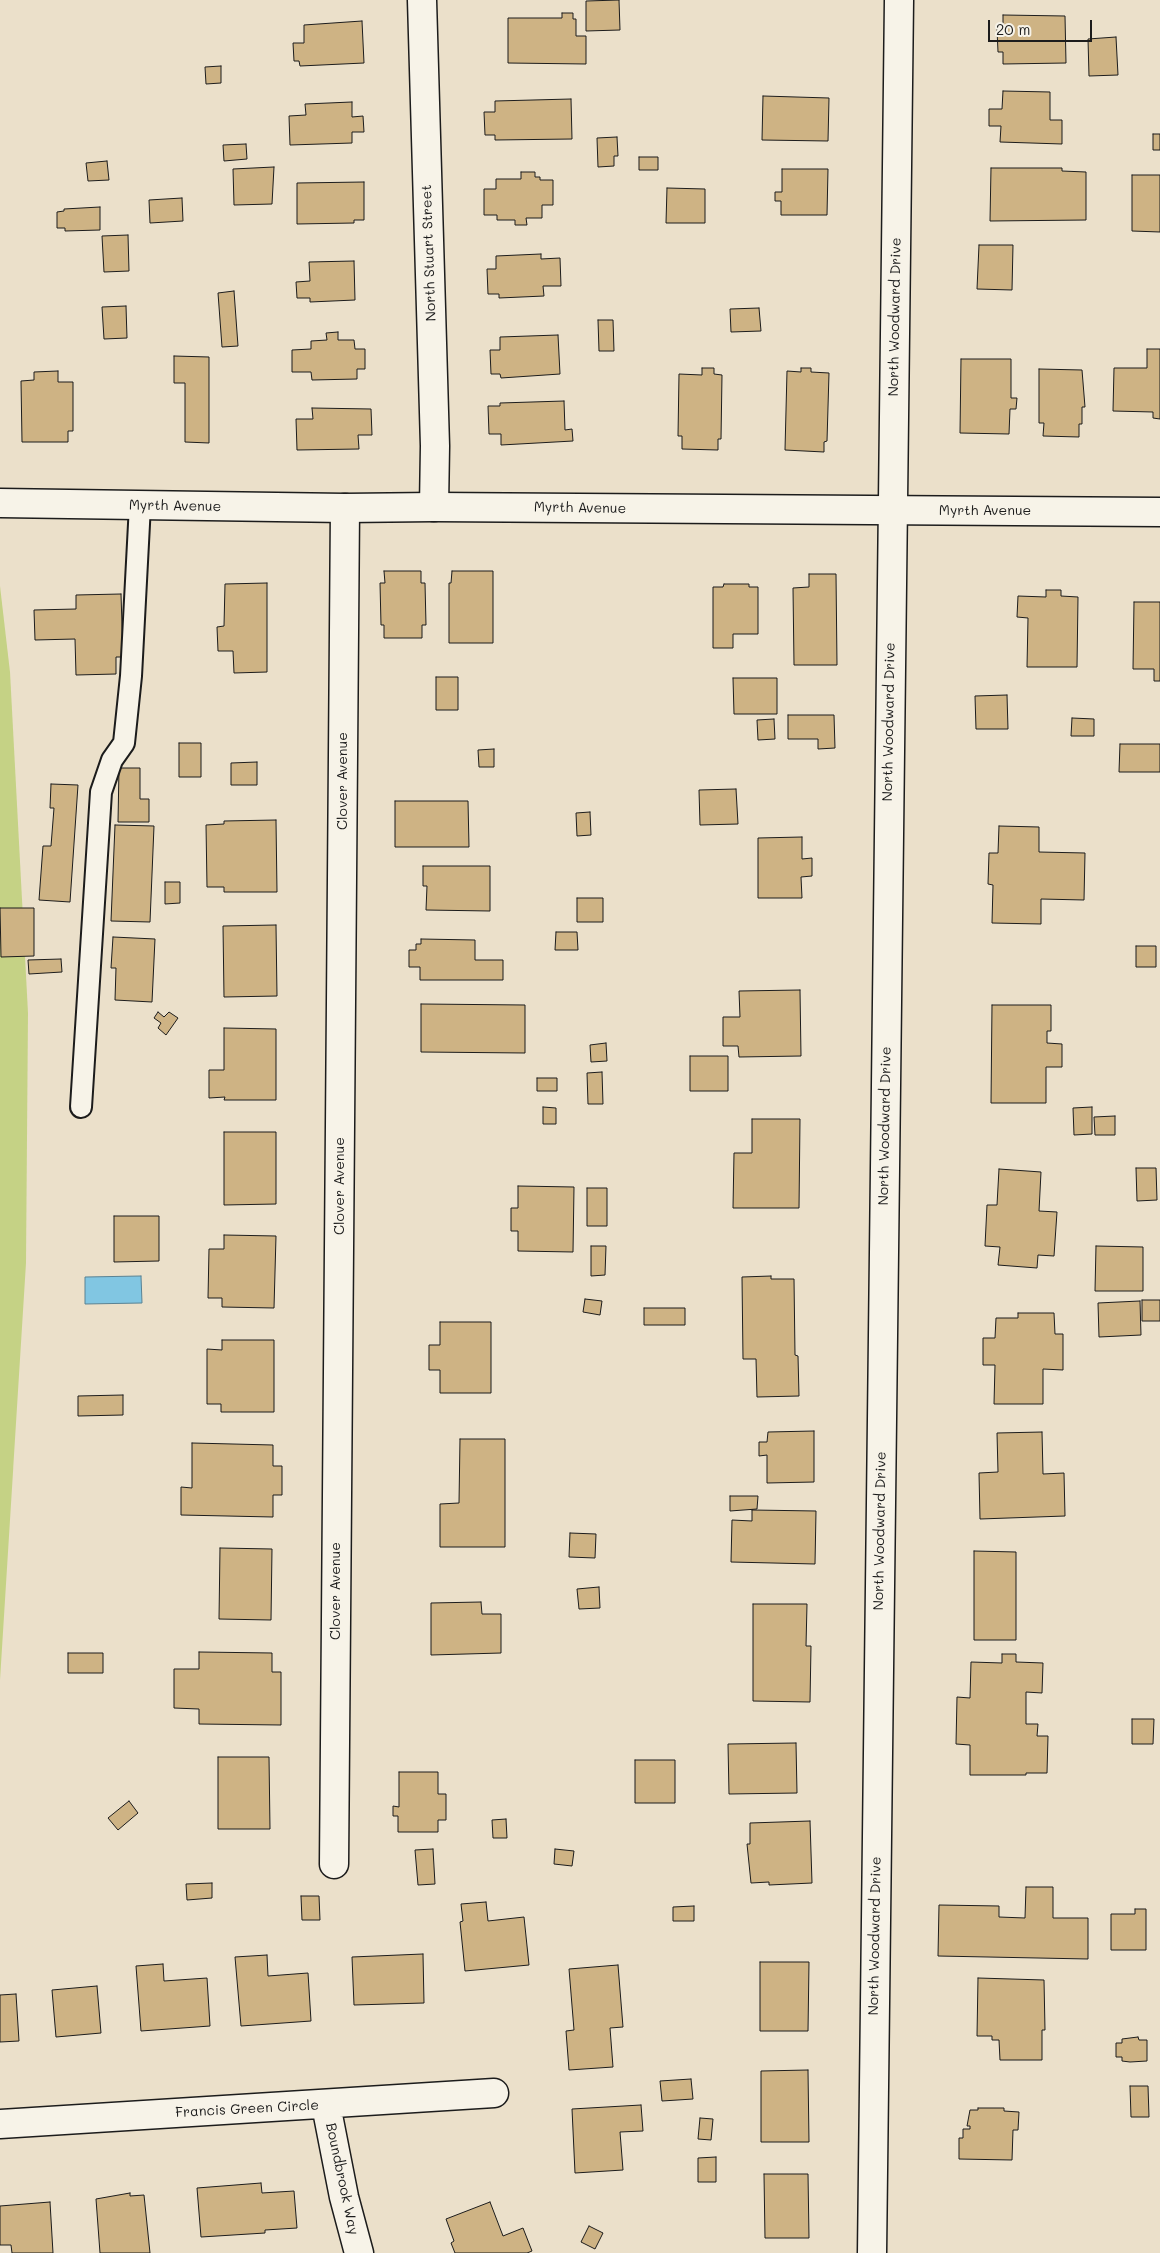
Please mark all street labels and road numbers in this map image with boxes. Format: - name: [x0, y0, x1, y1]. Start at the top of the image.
- street label: North Stuart Street: [418, 184, 440, 322]
- street label: North Woodward Drive: [885, 237, 905, 397]
- street label: Myrth Avenue: [129, 497, 221, 515]
- street label: Myrth Avenue: [534, 499, 626, 517]
- street label: Myrth Avenue: [939, 503, 1031, 519]
- street label: North Woodward Drive: [879, 642, 899, 802]
- street label: Clover Avenue: [335, 732, 351, 830]
- street label: North Woodward Drive: [875, 1046, 895, 1206]
- street label: Clover Avenue: [332, 1137, 348, 1235]
- street label: North Woodward Drive: [870, 1451, 890, 1611]
- street label: Clover Avenue: [328, 1542, 344, 1640]
- street label: North Woodward Drive: [865, 1856, 885, 2016]
- street label: Francis Green Circle: [175, 2097, 319, 2121]
- street label: Boundbrook Way: [322, 2121, 362, 2237]

